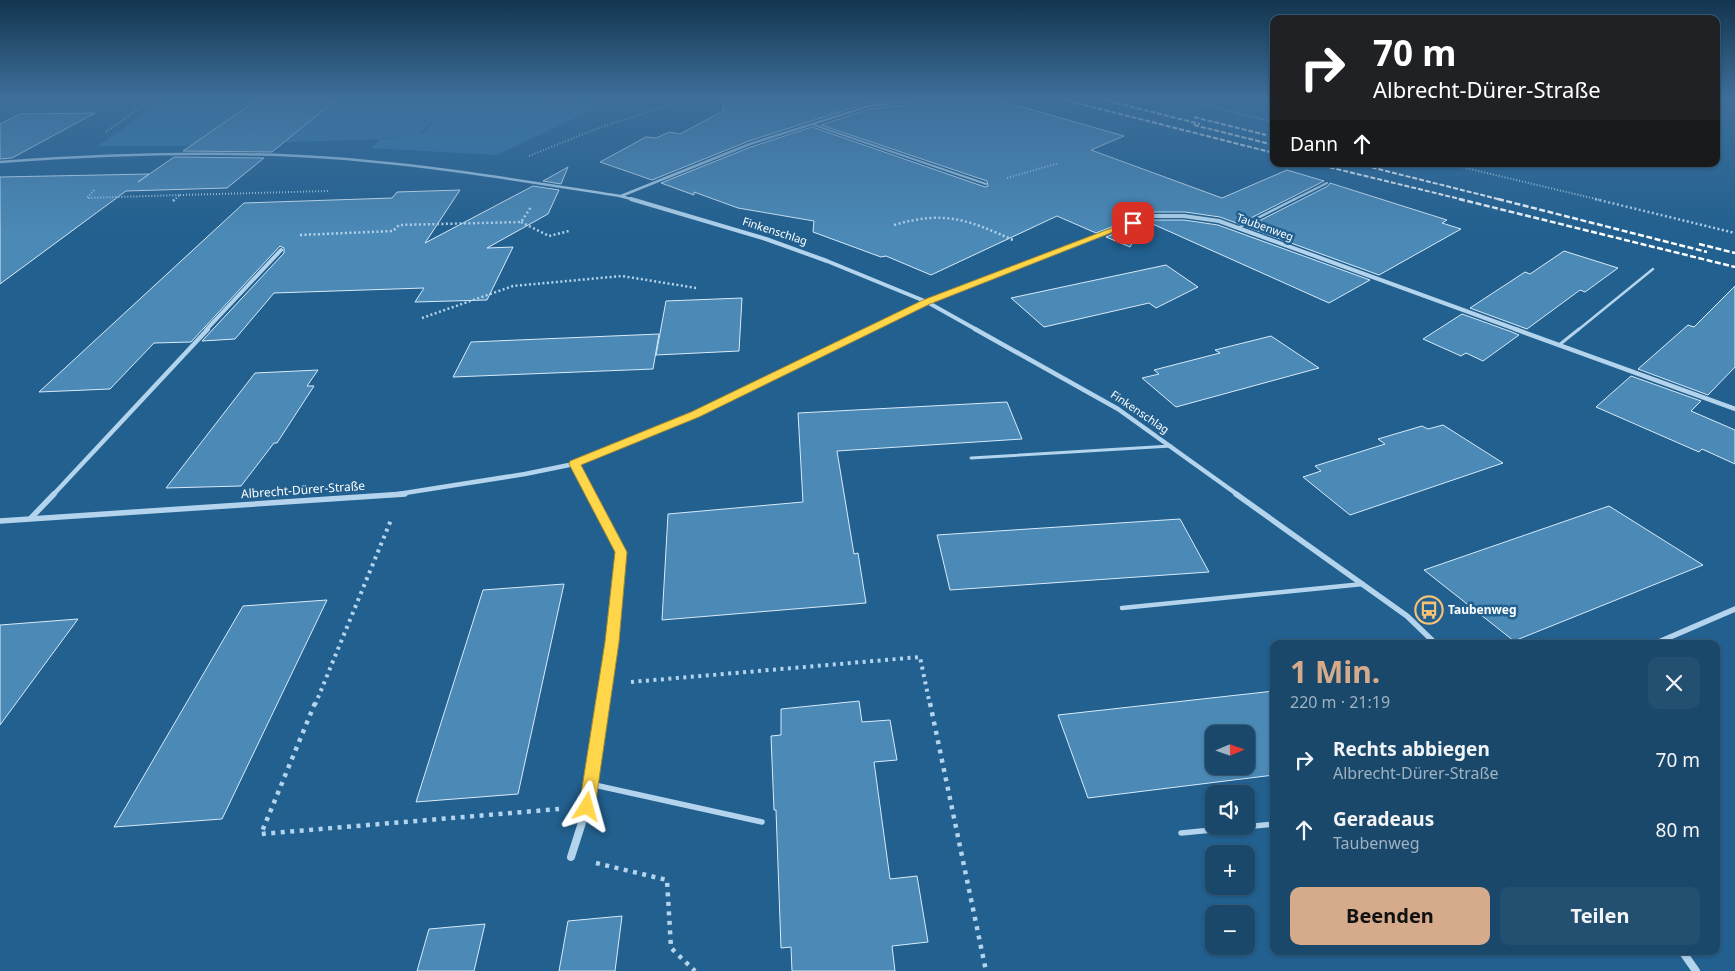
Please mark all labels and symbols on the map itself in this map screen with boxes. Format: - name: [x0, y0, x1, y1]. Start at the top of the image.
- pin: [1112, 202, 1154, 244]
- street label: Taubenweg: [1235, 209, 1296, 244]
- street label: Finkenschlag: [741, 213, 809, 248]
- street label: Finkenschlag: [1108, 387, 1172, 437]
- street label: Albrecht-Dürer-Straße: [240, 477, 366, 502]
- bus stop icon: Taubenweg: [1414, 595, 1444, 625]
- place label: Taubenweg: [1448, 601, 1517, 618]
- north arrow: [1205, 725, 1255, 775]
- position arrow: [560, 780, 612, 832]

